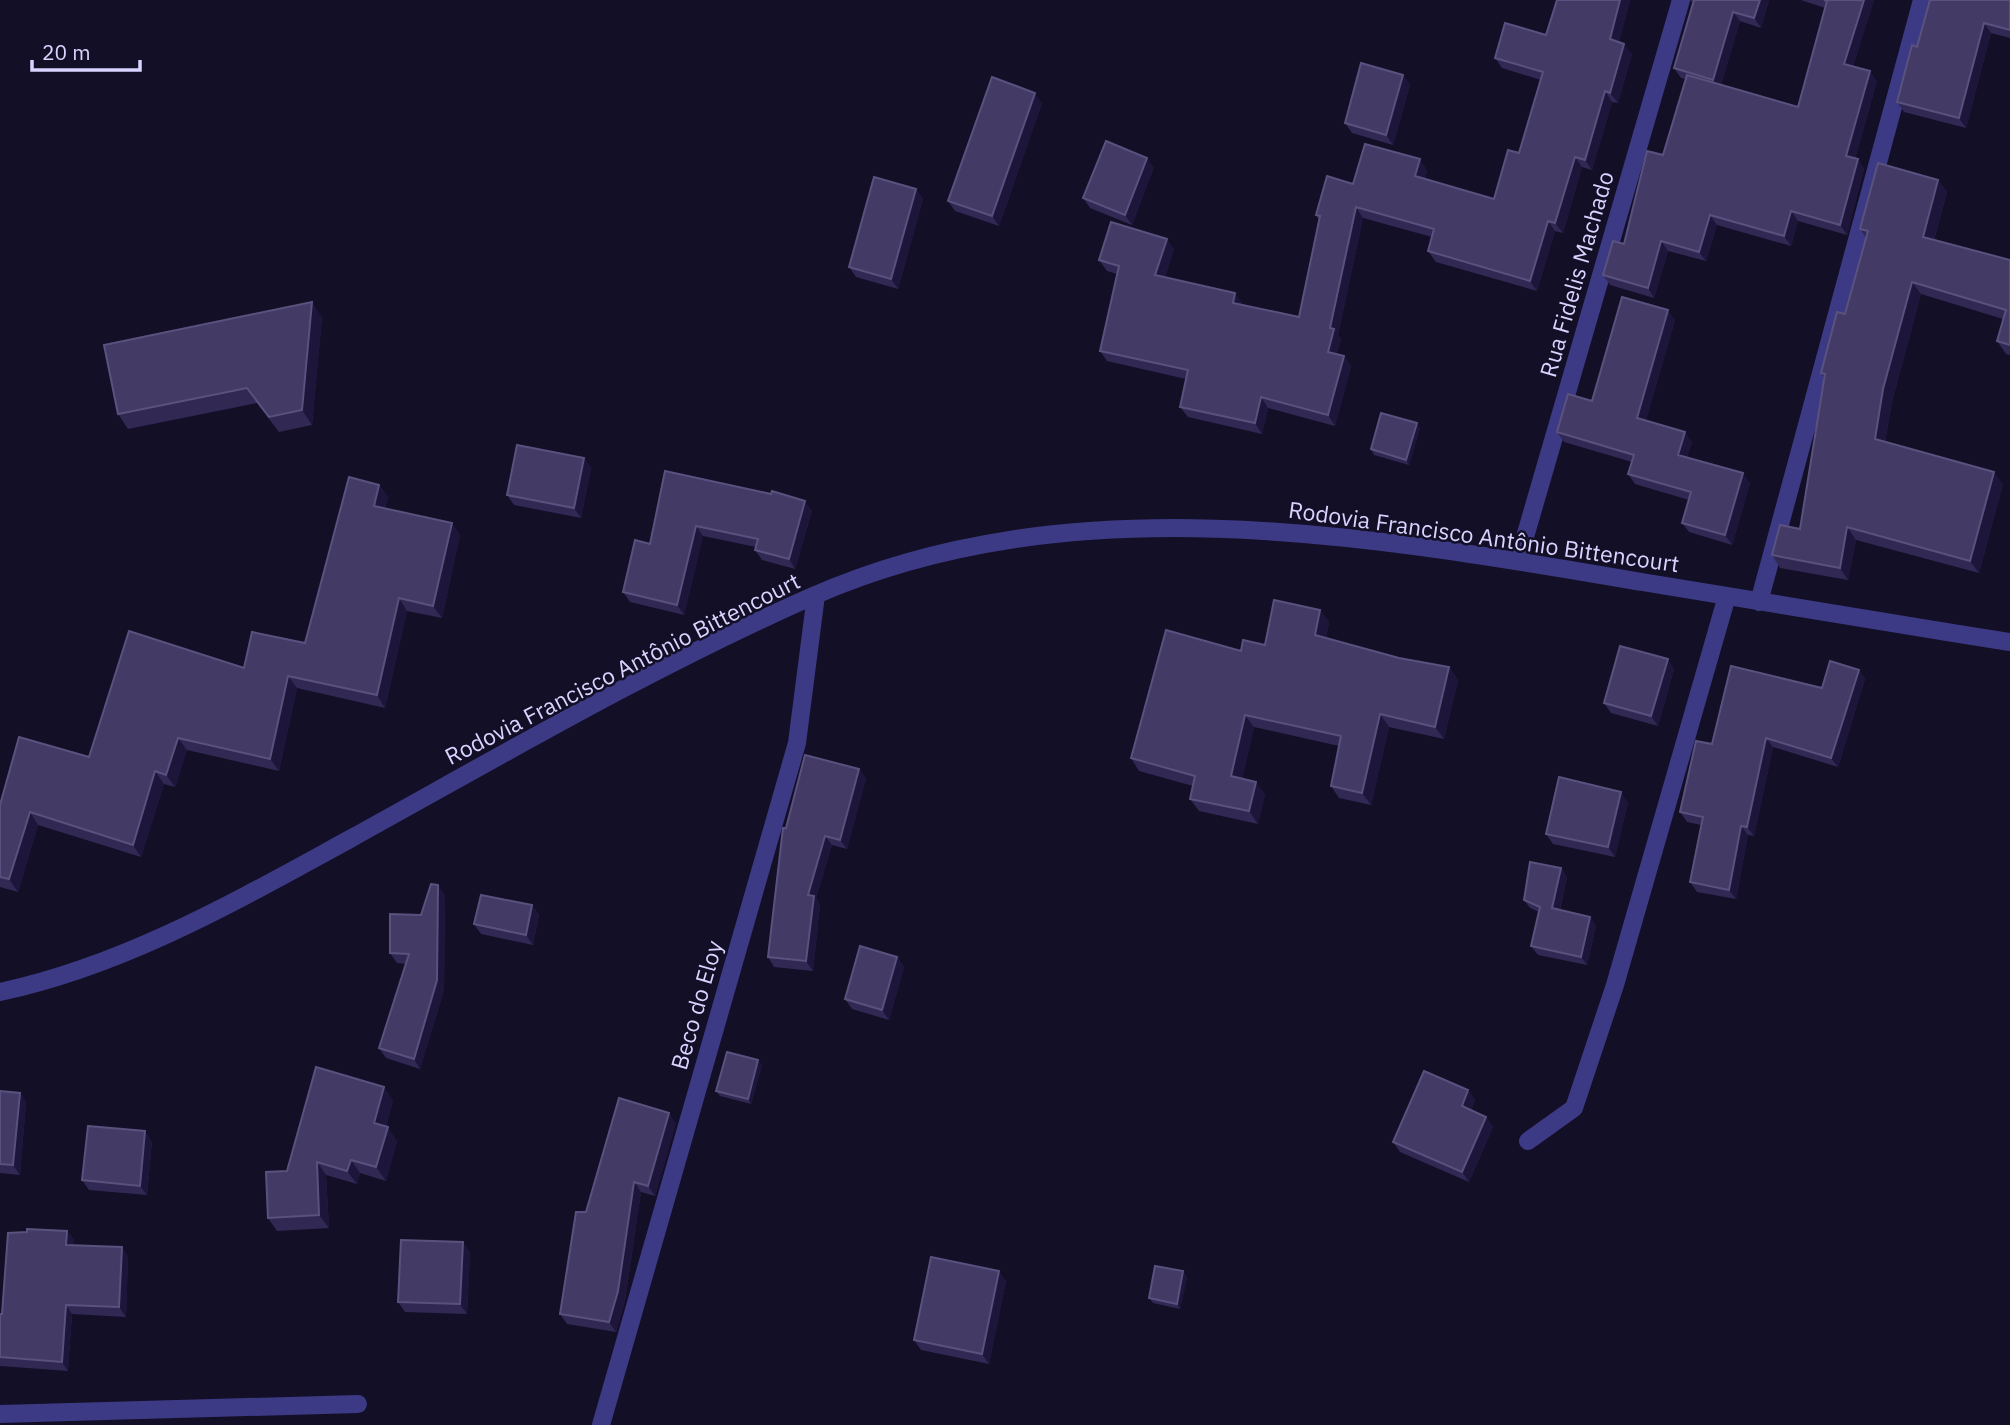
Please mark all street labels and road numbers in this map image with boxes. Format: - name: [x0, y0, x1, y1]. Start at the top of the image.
- street label: Rua Fidelis Machado: [1532, 168, 1620, 380]
- street label: Rodovia Francisco Antônio Bittencourt: [1287, 494, 1681, 578]
- street label: Rodovia Francisco Antônio Bittencourt: [439, 565, 805, 771]
- street label: Beco do Eloy: [663, 936, 729, 1073]

